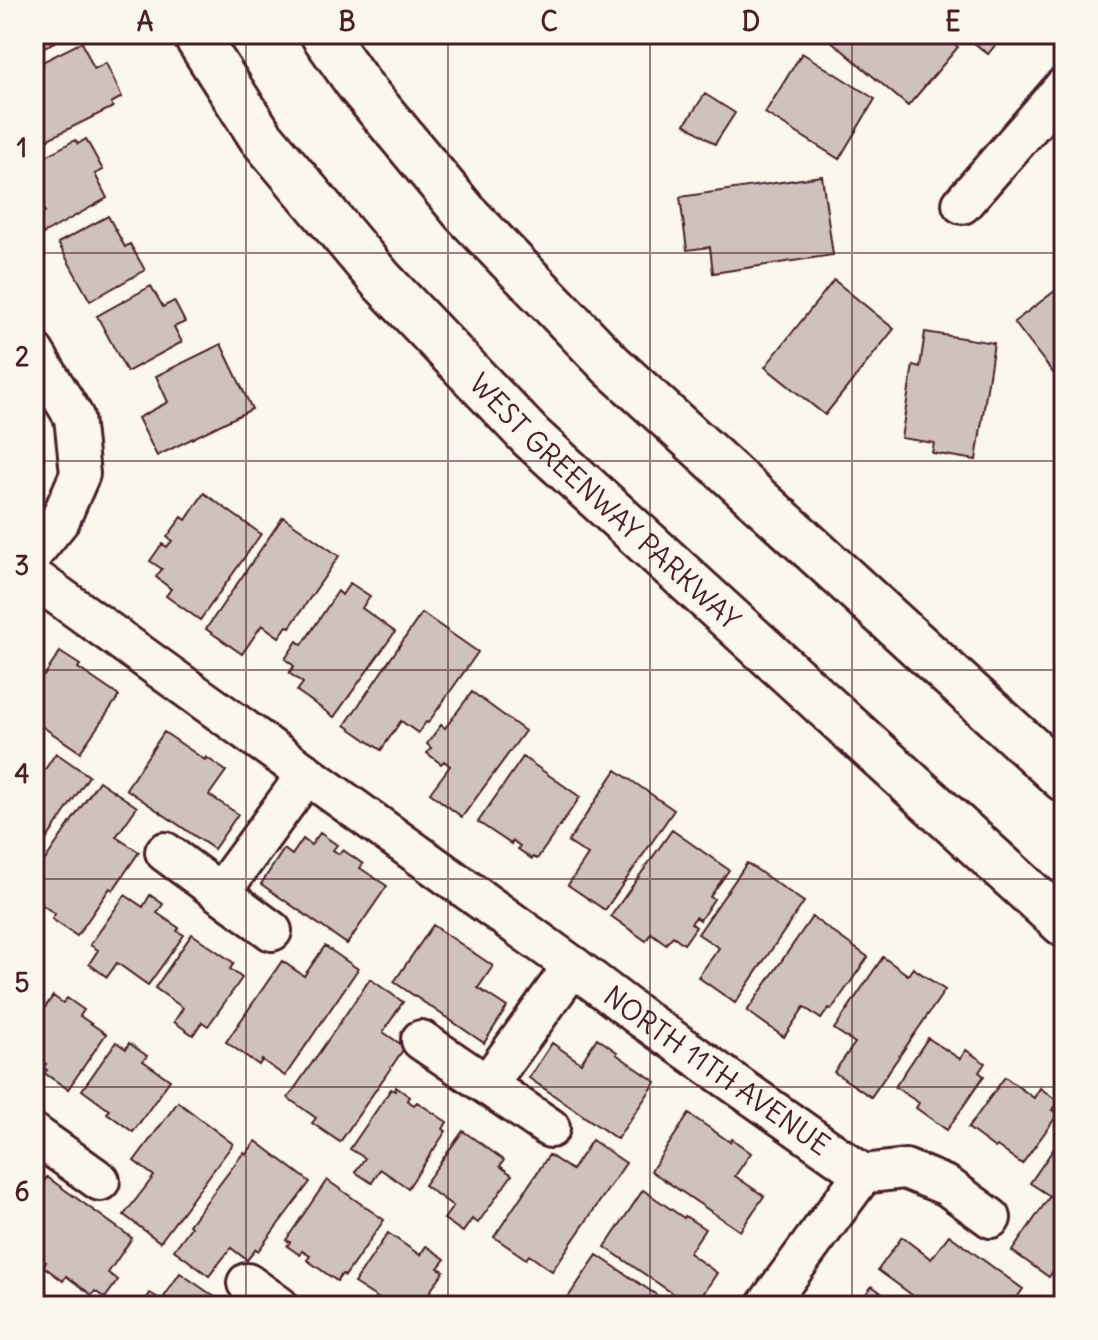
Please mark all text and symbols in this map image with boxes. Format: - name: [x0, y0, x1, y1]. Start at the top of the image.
- text: A: [137, 5, 154, 38]
- text: B: [338, 5, 356, 38]
- text: C: [540, 5, 558, 38]
- text: D: [742, 5, 760, 38]
- text: E: [945, 5, 961, 38]
- text: 1: [17, 131, 27, 164]
- text: 2: [15, 340, 29, 373]
- street label: WEST GREENWAY PARKWAY: [462, 366, 748, 638]
- text: 3: [15, 549, 29, 582]
- text: 4: [14, 757, 30, 790]
- text: 5: [15, 966, 30, 999]
- street label: NORTH 11TH AVENUE: [597, 978, 837, 1163]
- text: 6: [14, 1175, 30, 1208]

